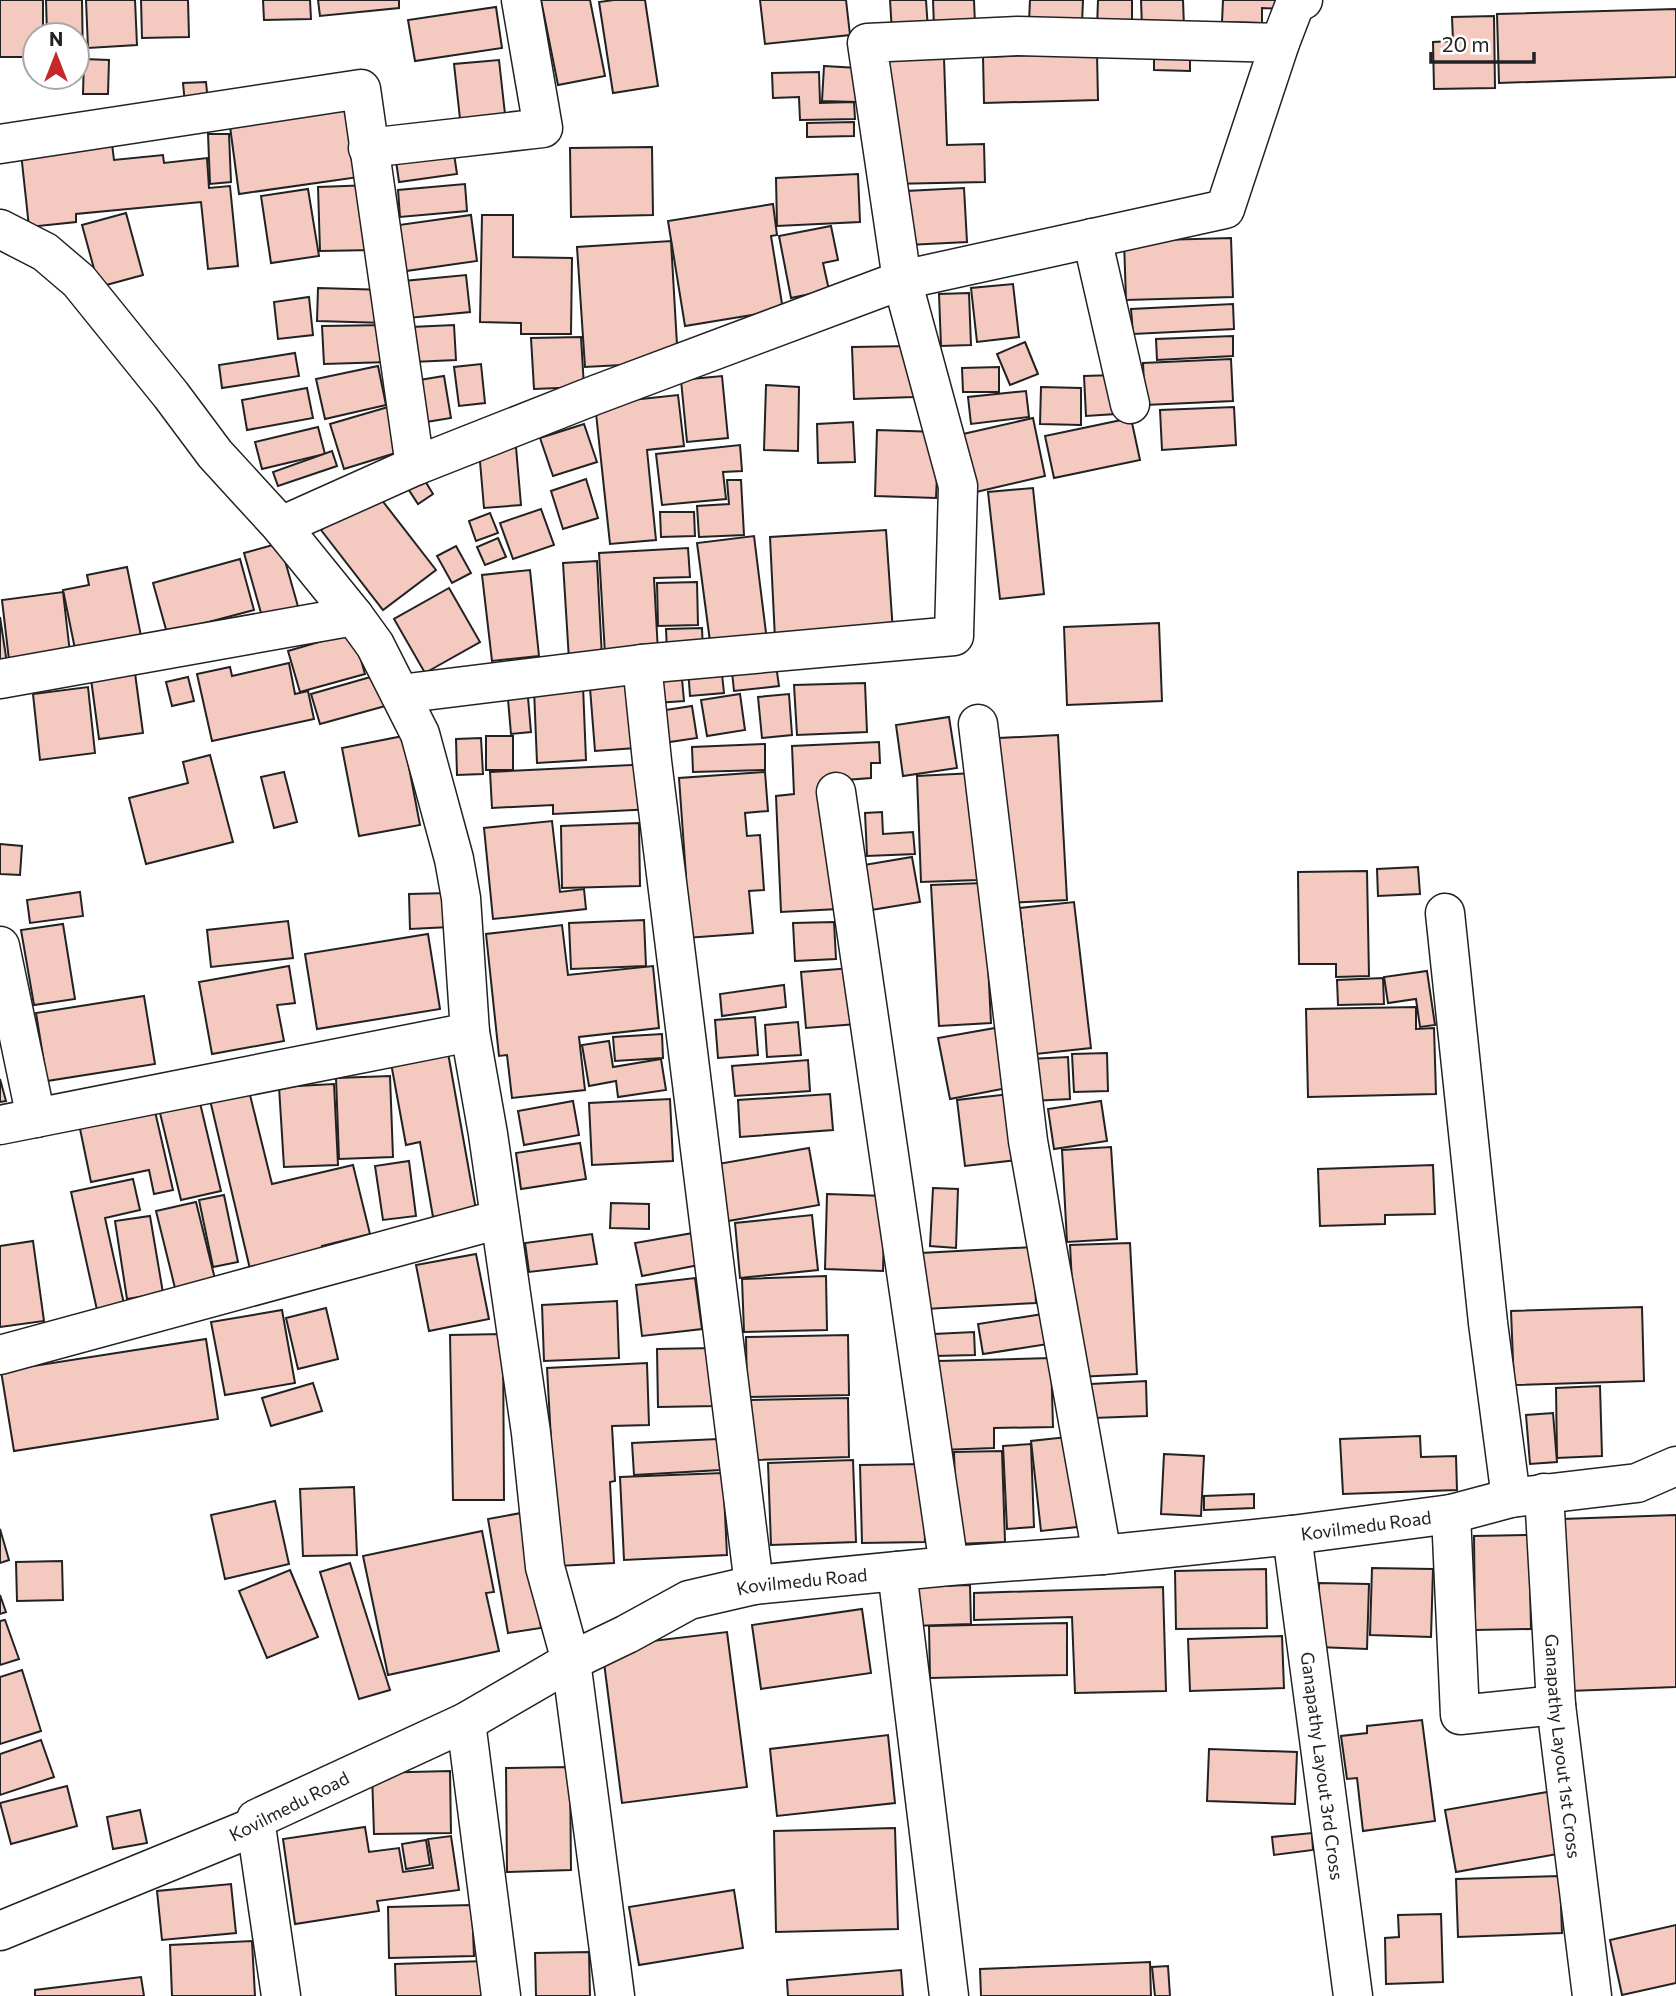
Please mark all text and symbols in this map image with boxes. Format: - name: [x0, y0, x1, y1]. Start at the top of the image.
- north arrow: [21, 21, 91, 91]
- scale bar: [1431, 21, 1534, 65]
- text: N: [49, 27, 63, 50]
- text: 20 m: [1442, 31, 1490, 56]
- street label: Kovilmedu Road: [1299, 1506, 1433, 1545]
- street label: Kovilmedu Road: [734, 1563, 868, 1600]
- street label: Ganapathy Layout 1st Cross: [1541, 1633, 1586, 1860]
- street label: Ganapathy Layout 3rd Cross: [1297, 1650, 1349, 1882]
- street label: Kovilmedu Road: [225, 1766, 353, 1846]

